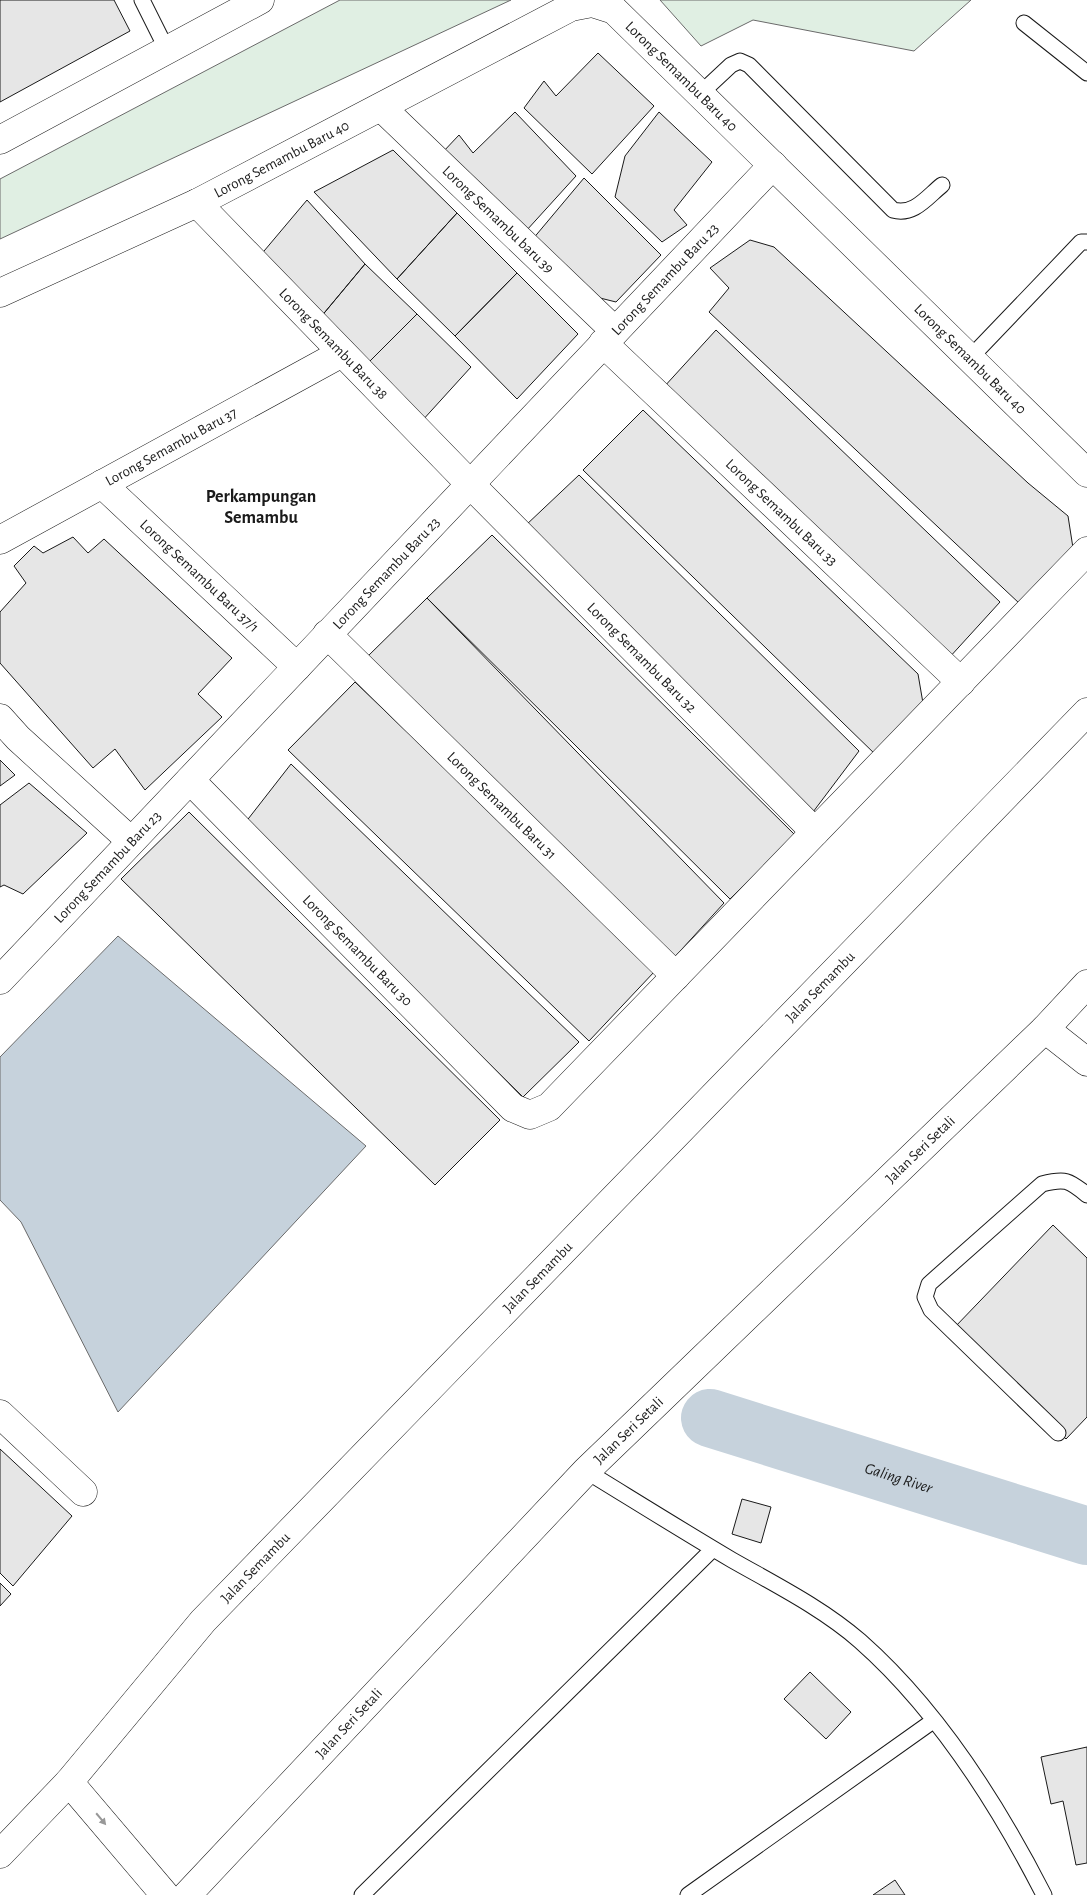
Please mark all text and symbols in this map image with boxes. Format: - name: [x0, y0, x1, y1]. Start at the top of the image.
- street label: Lorong Semambu Baru 40: [622, 19, 740, 135]
- street label: Lorong Semambu Baru 40: [212, 118, 352, 201]
- street label: Lorong Semambu baru 39: [439, 163, 557, 276]
- street label: Lorong Semambu Baru 23: [609, 221, 722, 338]
- street label: Lorong Semambu Baru 38: [276, 285, 390, 402]
- street label: Lorong Semambu Baru 40: [911, 301, 1029, 417]
- street label: Lorong Semambu Baru 37: [103, 405, 240, 489]
- street label: Lorong Semambu Baru 33: [723, 456, 840, 569]
- district label: Perkampungan Semambu: [206, 488, 316, 527]
- street label: Lorong Semambu Baru 23: [330, 514, 443, 632]
- street label: Lorong Semambu Baru 37/1: [137, 517, 262, 635]
- street label: Lorong Semambu Baru 32: [584, 600, 699, 716]
- street label: Lorong Semambu Baru 31: [444, 749, 559, 862]
- street label: Lorong Semambu Baru 23: [51, 808, 164, 926]
- street label: Lorong Semambu Baru 30: [300, 892, 415, 1009]
- street label: Jalan Semambu: [783, 949, 858, 1025]
- street label: Jalan Seri Setali: [883, 1113, 958, 1186]
- street label: Jalan Semambu: [500, 1239, 576, 1316]
- street label: Jalan Seri Setali: [591, 1394, 666, 1467]
- water label: Galing River: [863, 1460, 935, 1496]
- street label: Jalan Semambu: [218, 1529, 293, 1606]
- street label: Jalan Seri Setali: [313, 1686, 385, 1761]
- one-way arrow: [95, 1812, 106, 1825]

